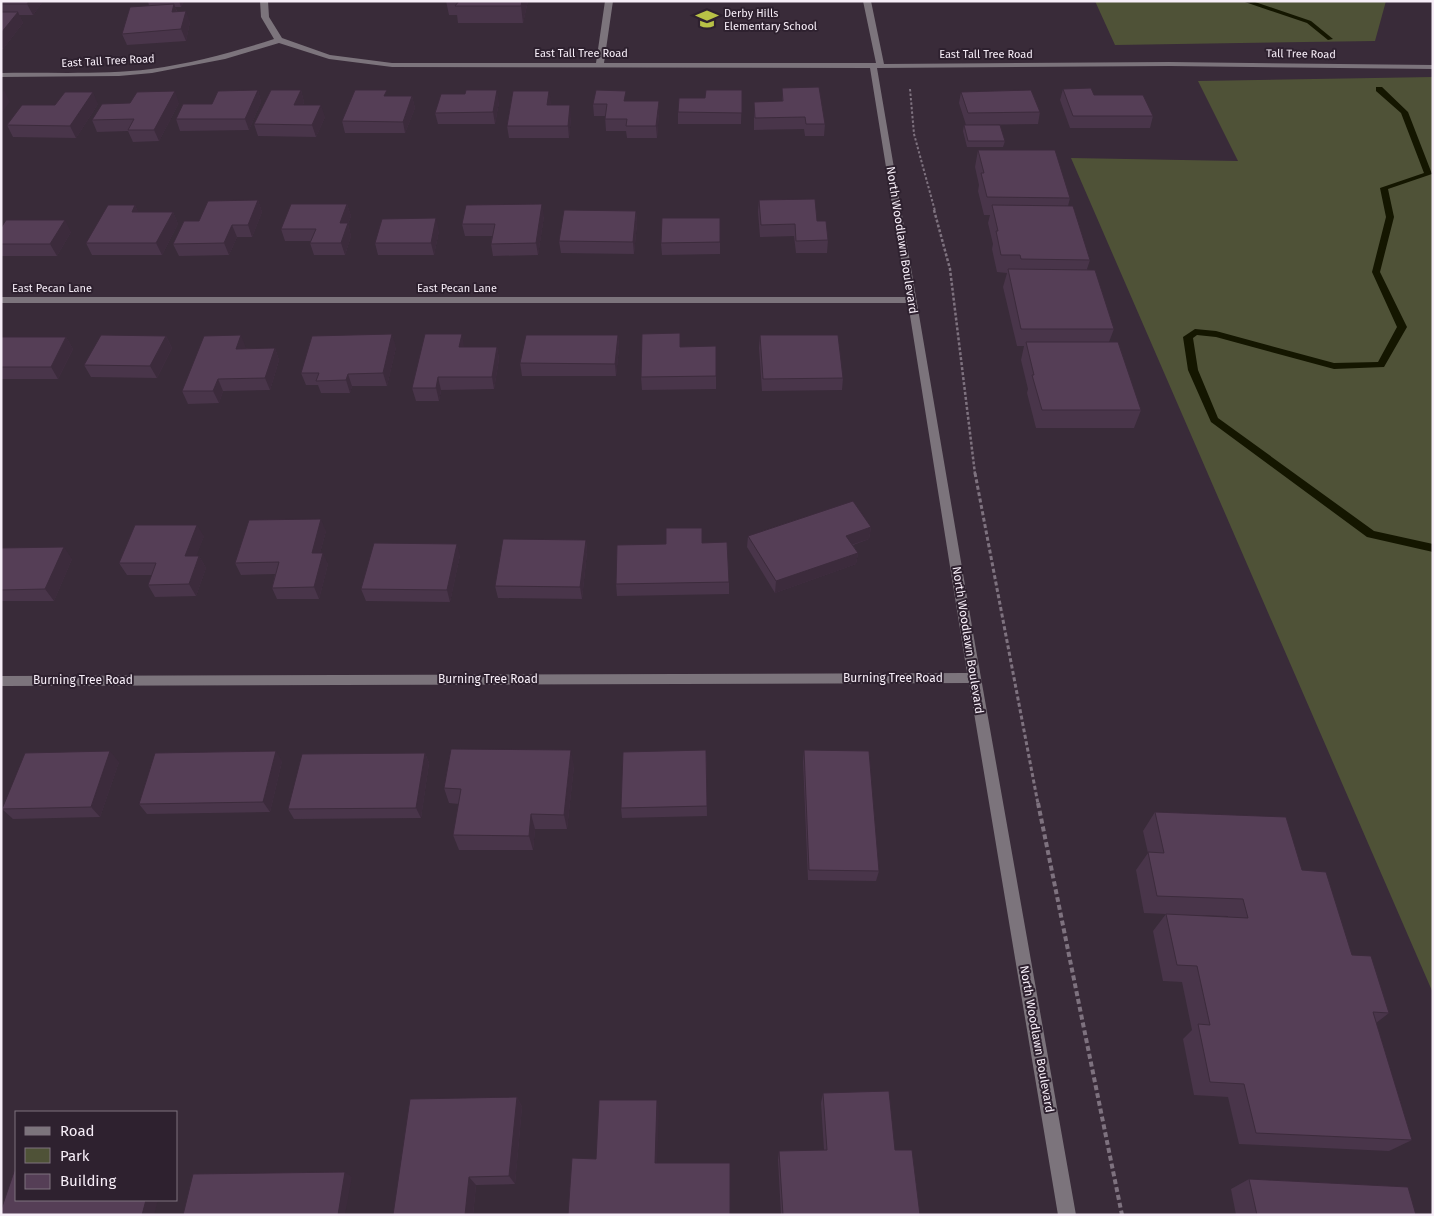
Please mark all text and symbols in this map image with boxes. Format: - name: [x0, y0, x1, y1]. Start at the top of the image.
- school or university icon: Derby Hills Elementary School: [694, 6, 720, 32]
- place label: Derby Hills Elementary School: [724, 7, 817, 33]
- street label: East Tall Tree Road: [534, 47, 628, 60]
- street label: Tall Tree Road: [1266, 47, 1336, 61]
- street label: East Tall Tree Road: [939, 48, 1033, 61]
- street label: East Tall Tree Road: [61, 52, 155, 70]
- street label: North Woodlawn Boulevard: [883, 165, 921, 315]
- street label: East Pecan Lane: [12, 282, 92, 295]
- street label: East Pecan Lane: [417, 282, 497, 295]
- street label: North Woodlawn Boulevard: [949, 565, 987, 715]
- street label: Burning Tree Road: [843, 671, 943, 685]
- street label: Burning Tree Road: [438, 672, 538, 686]
- street label: Burning Tree Road: [33, 673, 133, 687]
- street label: North Woodlawn Boulevard: [1017, 964, 1057, 1114]
- legend: [15, 1111, 178, 1201]
- text: Road: [60, 1122, 95, 1140]
- text: Park: [60, 1147, 90, 1165]
- text: Building: [60, 1172, 116, 1190]

